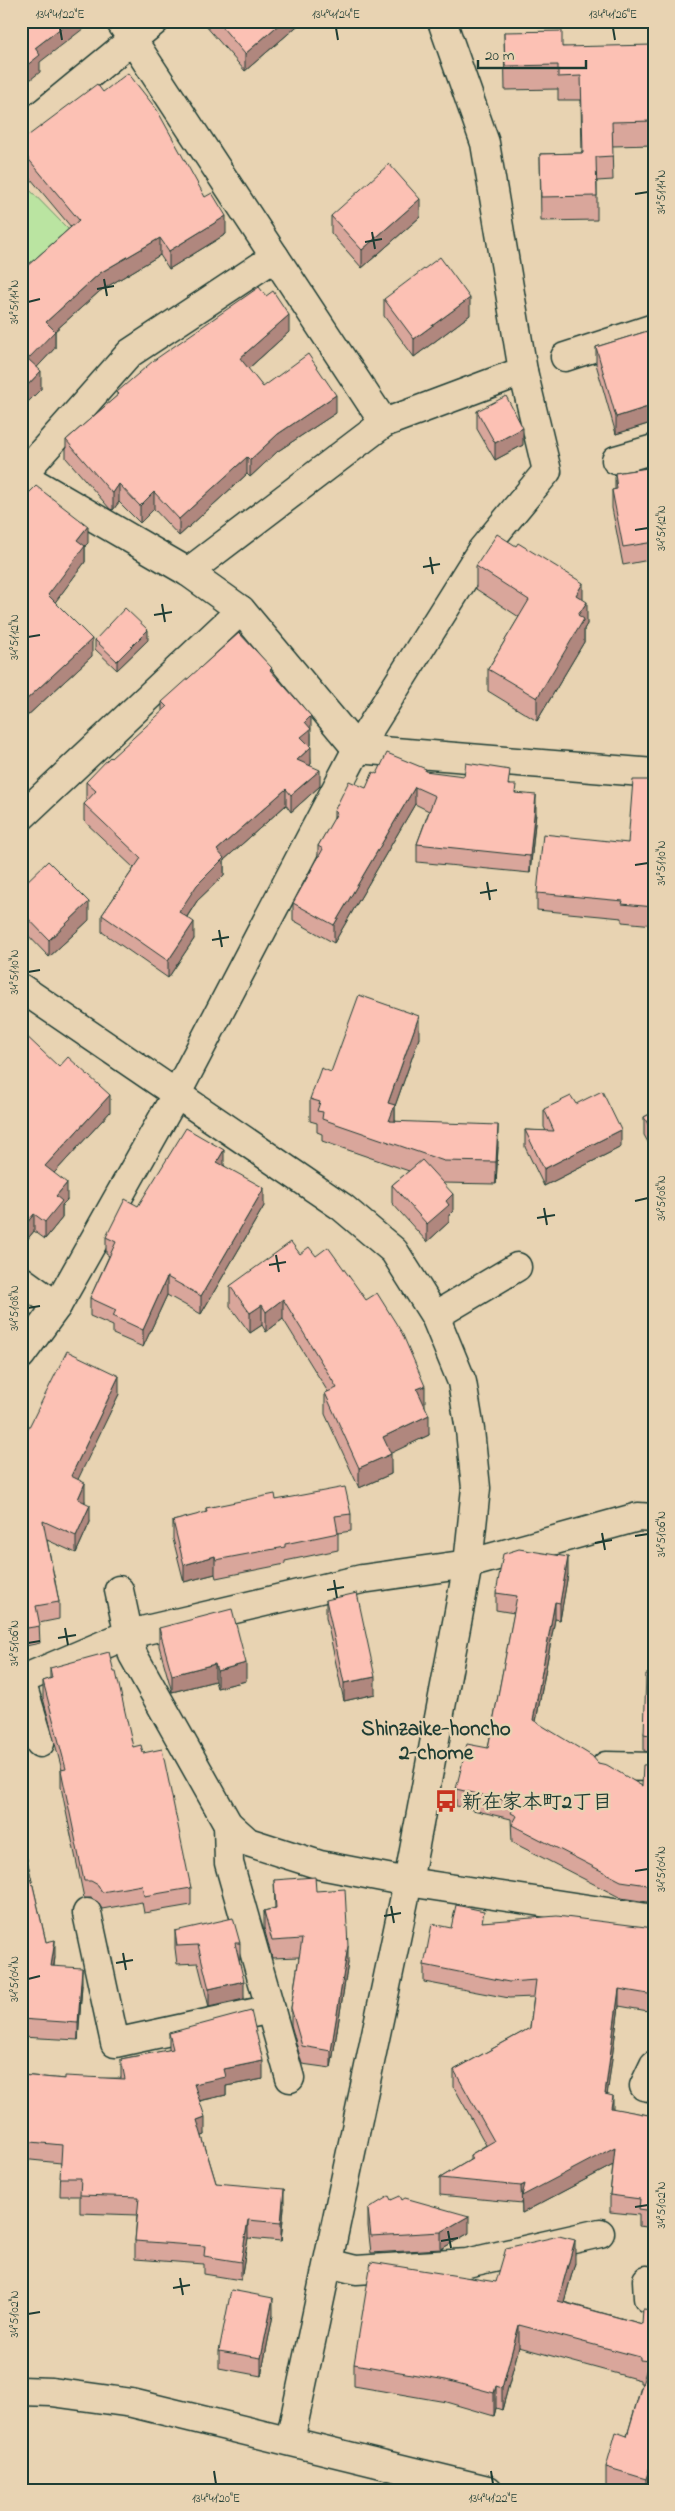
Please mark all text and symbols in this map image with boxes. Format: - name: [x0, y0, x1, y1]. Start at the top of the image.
- text: 134°41'22"E: [36, 6, 84, 24]
- text: 134°41'24"E: [312, 6, 360, 24]
- text: 134°41'26"E: [589, 6, 637, 24]
- scale bar: [478, 38, 585, 70]
- text: 20 m: [485, 45, 515, 67]
- text: 34°51'14"N: [653, 170, 671, 214]
- text: 34°51'14"N: [6, 280, 24, 324]
- text: 34°51'12"N: [653, 505, 671, 551]
- text: 34°51'12"N: [6, 614, 24, 660]
- text: 34°51'10"N: [653, 841, 671, 885]
- text: 34°51'10"N: [6, 950, 24, 994]
- text: 34°51'08"N: [653, 1175, 671, 1221]
- text: 34°51'08"N: [6, 1285, 24, 1331]
- text: 34°51'06"N: [653, 1511, 671, 1557]
- text: 34°51'06"N: [6, 1620, 24, 1666]
- district label: Shinzaike-honcho 2-chome: [361, 1715, 511, 1769]
- bus stop icon: 新在家本町2丁目: [433, 1788, 459, 1814]
- place label: 新在家本町2丁目: [462, 1789, 612, 1818]
- text: 34°51'04"N: [653, 1846, 671, 1892]
- text: 34°51'04"N: [6, 1956, 24, 2002]
- text: 34°51'02"N: [653, 2181, 671, 2229]
- text: 34°51'02"N: [6, 2290, 24, 2338]
- text: 134°41'20"E: [192, 2490, 240, 2508]
- text: 134°41'22"E: [469, 2490, 517, 2508]

